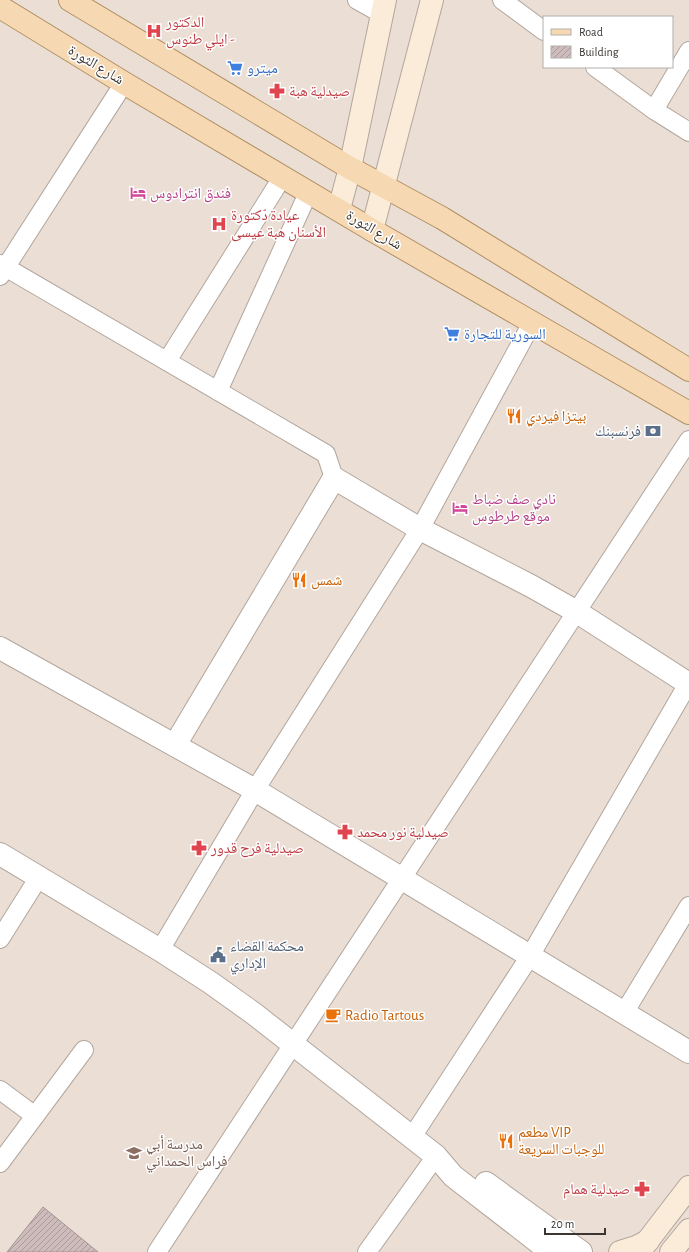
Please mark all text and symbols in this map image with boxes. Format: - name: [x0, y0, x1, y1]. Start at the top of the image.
- place label: الدكتور ايلي طنوس -: [165, 15, 235, 50]
- legend: [543, 16, 673, 68]
- hospital icon: الدكتور ايلي طنوس -: [145, 22, 163, 40]
- text: Road: [579, 26, 603, 38]
- street label: شارع الثورة: [65, 43, 127, 89]
- text: Building: [579, 46, 619, 58]
- supermarket icon: ميترو: [226, 59, 244, 77]
- place label: ميترو: [247, 61, 278, 77]
- pharmacy icon: صيدلية هبة: [268, 82, 286, 100]
- place label: صيدلية هبة: [289, 84, 350, 99]
- hotel icon: فندق انترادوس: [129, 184, 147, 202]
- place label: فندق انترادوس: [150, 186, 231, 203]
- place label: عيادة دّكتورة الأسنان هبة عيسى: [231, 208, 326, 242]
- street label: شارع الثورة: [343, 208, 405, 254]
- hospital icon: عيادة دّكتورة الأسنان هبة عيسى: [210, 215, 228, 233]
- supermarket icon: السورية للتجارة: [443, 325, 461, 343]
- place label: السورية للتجارة: [464, 327, 546, 343]
- restaurant icon: بيتزا فيردي: [505, 407, 523, 425]
- place label: بيتزا فيردي: [526, 409, 586, 427]
- bank icon: فرنسبنك: [644, 422, 662, 440]
- place label: فرنسبنك: [595, 424, 641, 440]
- place label: نادي صف ضباط موقع طرطوس: [472, 492, 556, 526]
- hotel icon: نادي صف ضباط موقع طرطوس: [451, 499, 469, 517]
- restaurant icon: شمس: [290, 571, 308, 589]
- place label: شمس: [311, 573, 342, 590]
- pharmacy icon: صيدلية نور محمد: [336, 823, 354, 841]
- place label: صيدلية نور محمد: [357, 825, 449, 841]
- pharmacy icon: صيدلية فرح قدور: [190, 839, 208, 857]
- place label: صيدلية فرح قدور: [210, 841, 304, 858]
- place label: محكمة القضاء الإداري: [230, 939, 304, 974]
- public building icon: محكمة القضاء الإداري: [209, 946, 227, 964]
- cafe icon: Radio Tartous: [324, 1006, 342, 1024]
- place label: Radio Tartous: [345, 1008, 424, 1023]
- place label: مطعم VIP للوجبات السريعة: [518, 1125, 605, 1158]
- restaurant icon: مطعم VIP للوجبات السريعة: [497, 1132, 515, 1150]
- place label: مدرسة أبي فراس الحمداني: [146, 1135, 228, 1172]
- school or university icon: مدرسة أبي فراس الحمداني: [125, 1144, 143, 1162]
- pharmacy icon: صيدلية همام: [633, 1180, 651, 1198]
- place label: صيدلية همام: [563, 1182, 630, 1199]
- scale bar: [545, 1210, 605, 1236]
- text: 20 m: [551, 1218, 574, 1230]

